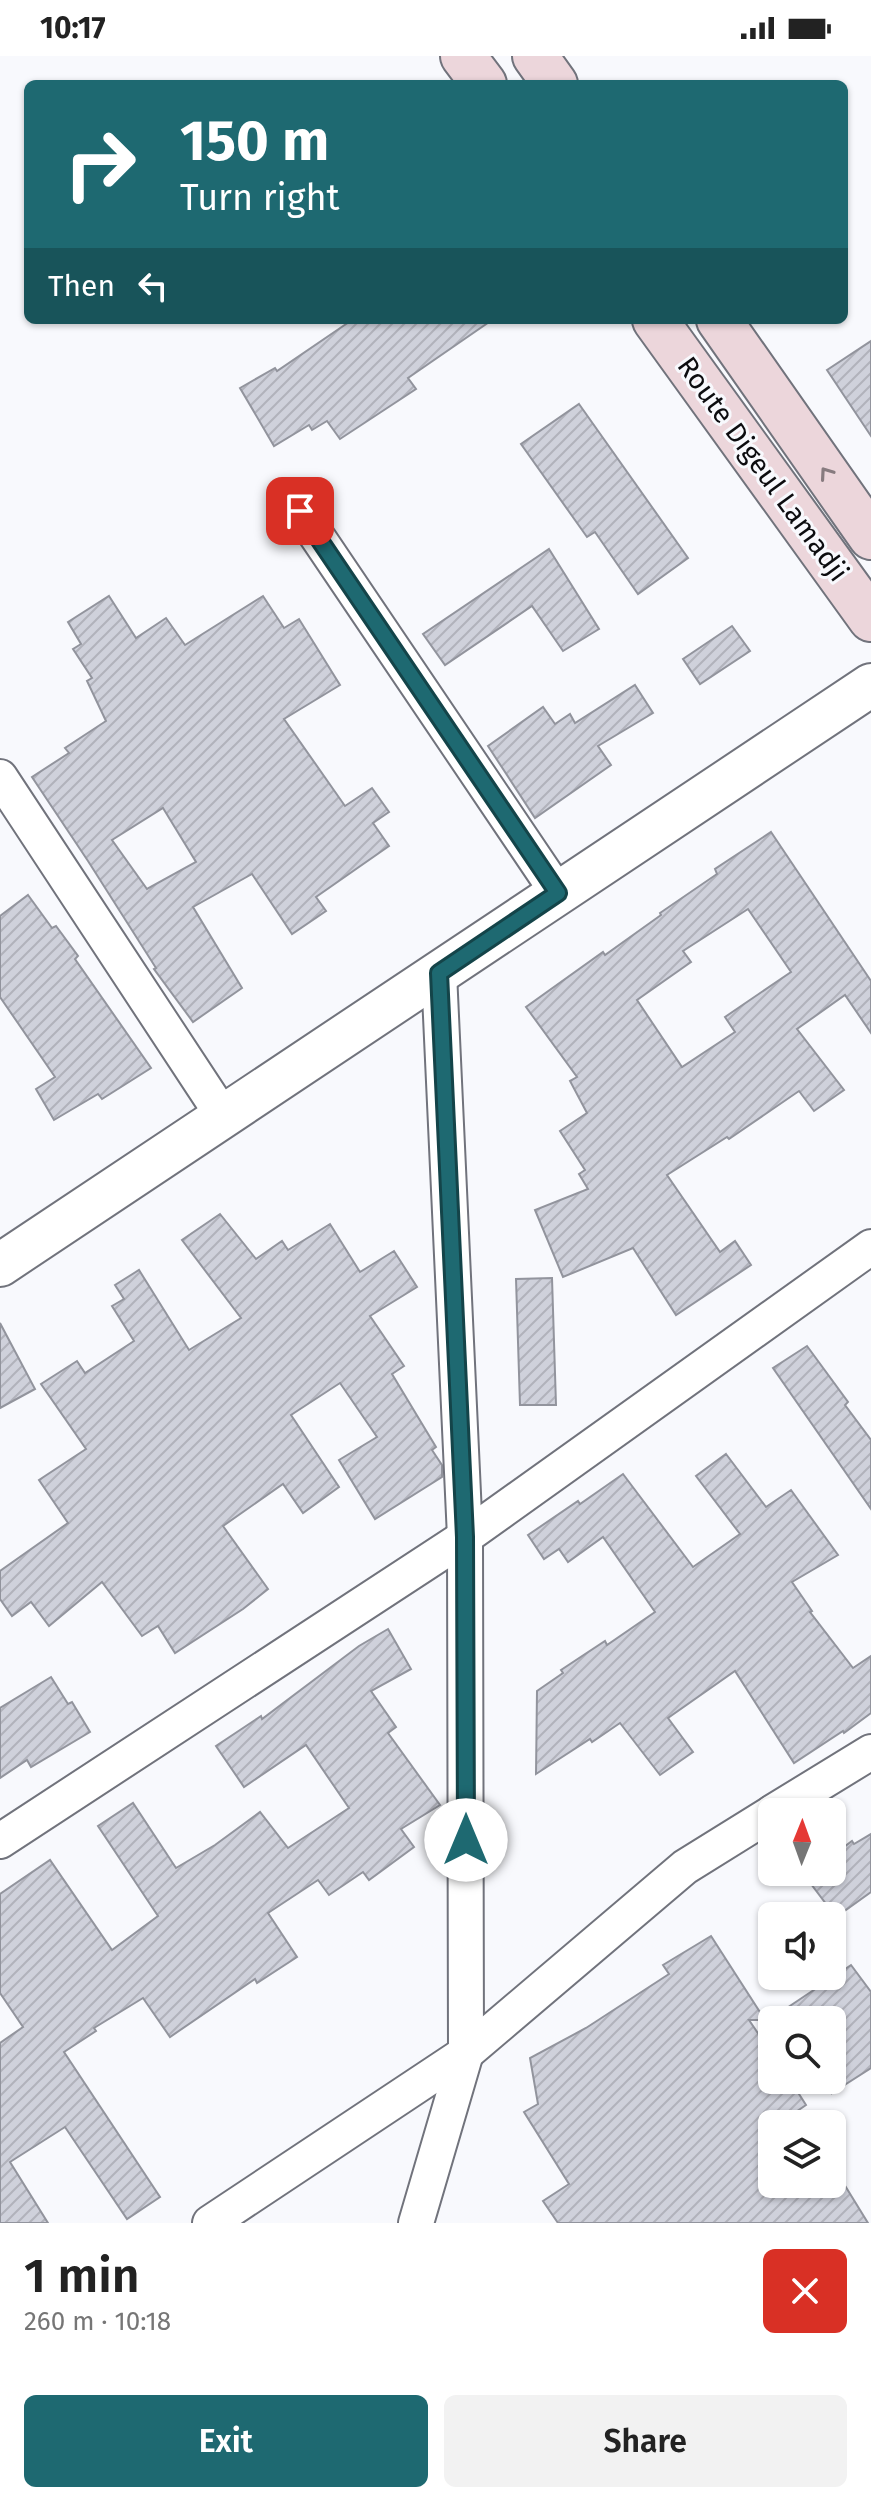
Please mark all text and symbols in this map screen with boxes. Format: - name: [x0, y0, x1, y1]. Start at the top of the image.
- text: 10:17: [40, 10, 106, 46]
- text: 150 m: [180, 108, 329, 175]
- icon: right: [48, 112, 152, 216]
- text: Turn right: [180, 176, 340, 220]
- icon: left: [131, 264, 175, 308]
- text: Then: [48, 268, 115, 304]
- street label: Route Digeul Lamadji: [670, 350, 856, 588]
- one-way arrow: [821, 468, 836, 482]
- pin: [266, 477, 334, 545]
- icon: arrive: [278, 489, 322, 533]
- position arrow: [424, 1798, 508, 1882]
- north arrow: [758, 1798, 846, 1886]
- map controls: [758, 1798, 846, 2198]
- button: sound: [758, 1902, 846, 1990]
- button: search: [758, 2006, 846, 2094]
- button: layers: [758, 2110, 846, 2198]
- text: 1 min: [24, 2247, 140, 2305]
- button: close: [763, 2249, 847, 2333]
- text: 260 m · 10:18: [24, 2306, 171, 2337]
- button: Exit: [24, 2395, 428, 2487]
- button: Share: [444, 2395, 847, 2487]

